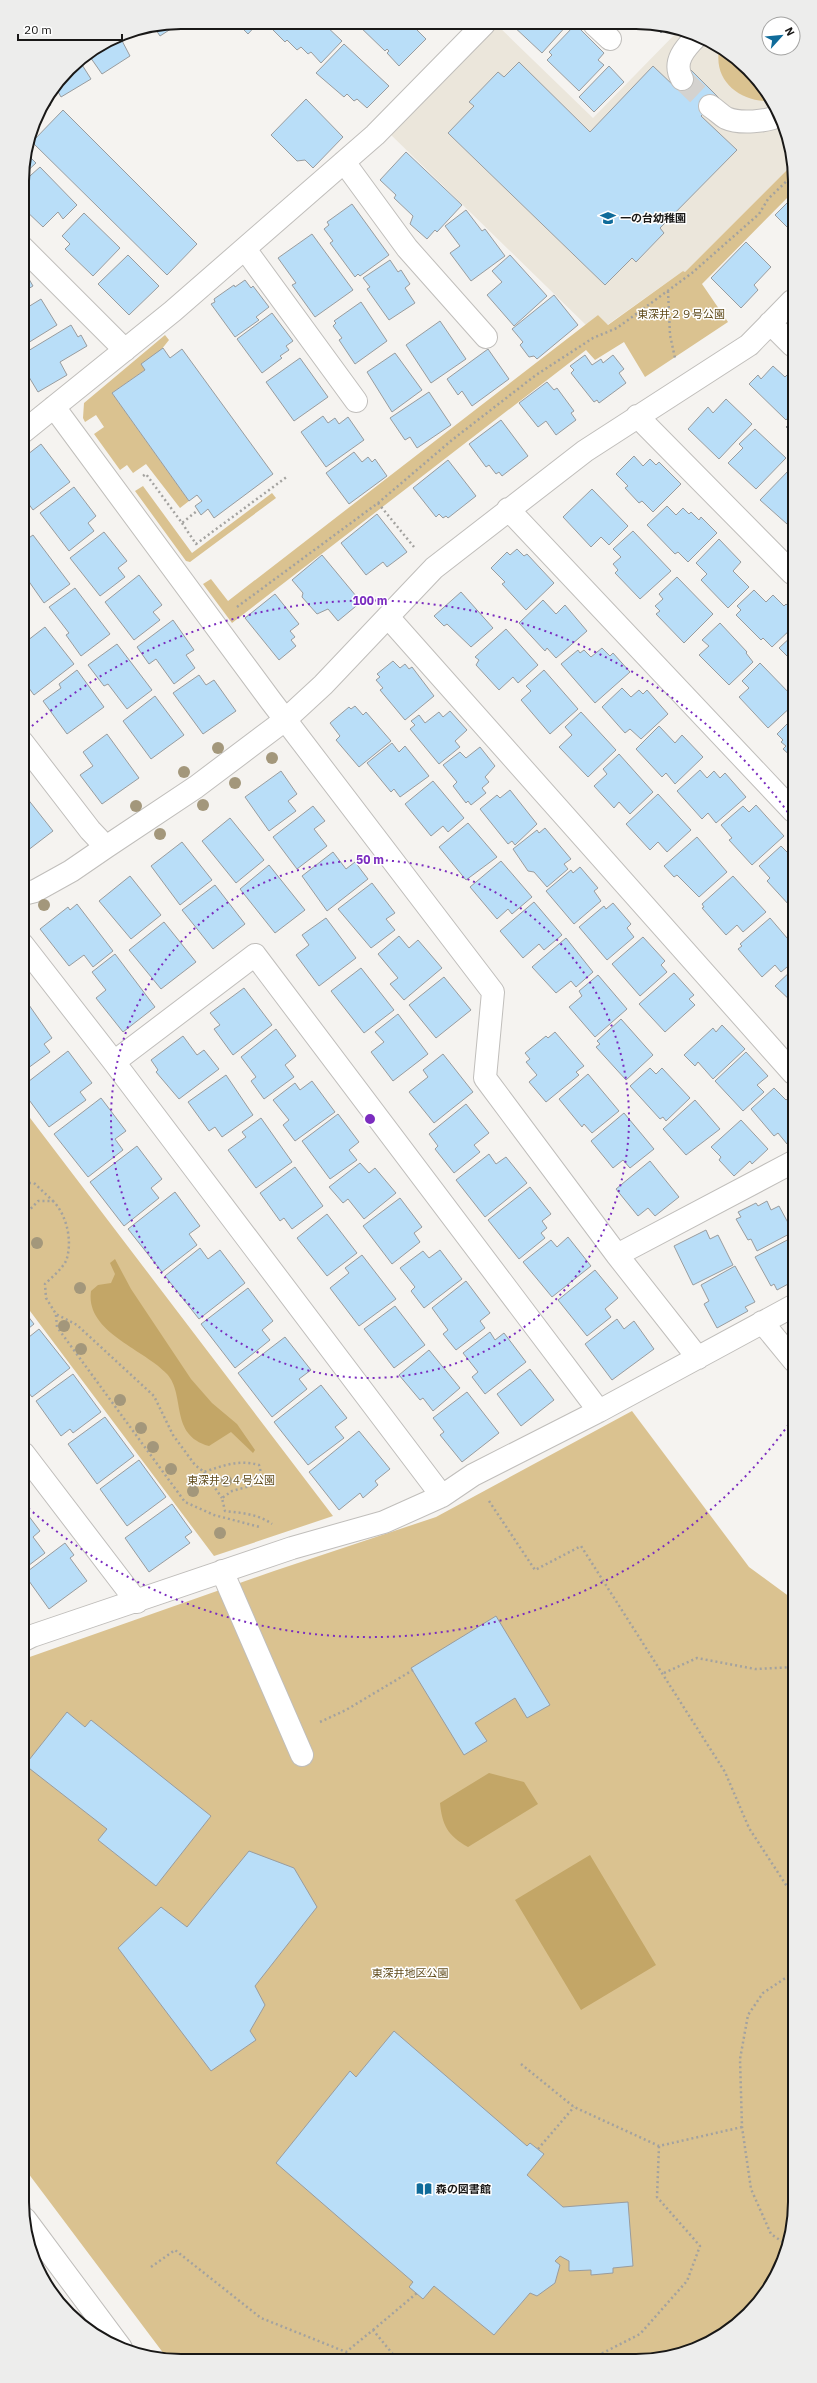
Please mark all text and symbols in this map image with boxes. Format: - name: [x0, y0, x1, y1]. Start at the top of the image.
- scale bar: [18, 16, 122, 42]
- north arrow: [761, 16, 801, 56]
- text: 20 m: [24, 22, 52, 37]
- text: N: [782, 25, 798, 38]
- school or university icon: 一の台幼稚園: [599, 209, 617, 227]
- place label: 一の台幼稚園: [620, 211, 686, 225]
- park label: 東深井２９号公園: [637, 307, 725, 321]
- text: 100 m: [352, 593, 388, 608]
- text: 50 m: [356, 852, 384, 867]
- centre of rings: [363, 1112, 377, 1126]
- park label: 東深井２４号公園: [187, 1473, 275, 1487]
- park label: 東深井地区公園: [372, 1966, 449, 1980]
- library icon: 森の図書館: [415, 2180, 433, 2198]
- place label: 森の図書館: [436, 2182, 491, 2196]

